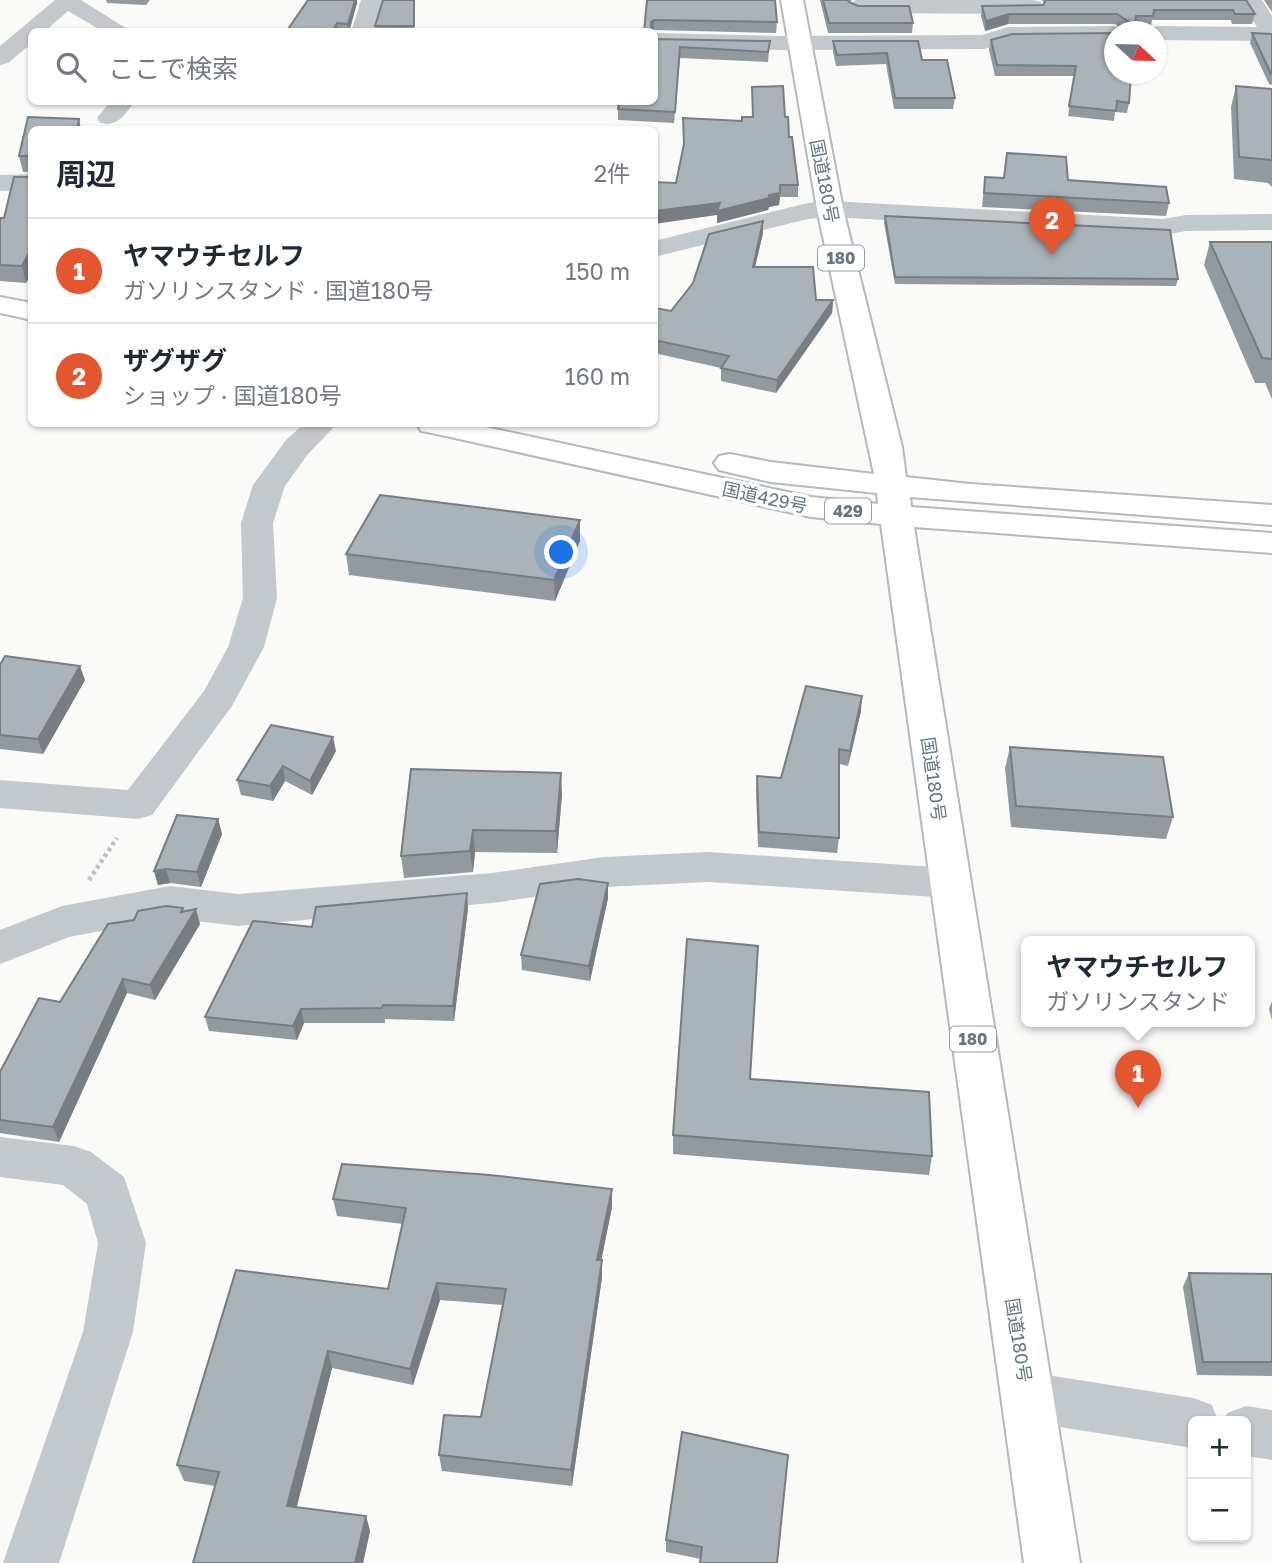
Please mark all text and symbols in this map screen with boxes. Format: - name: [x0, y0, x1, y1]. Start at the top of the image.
- north arrow: [1104, 21, 1167, 84]
- search box: [28, 28, 658, 105]
- icon: search: [52, 48, 90, 86]
- text: ここで検索: [108, 53, 238, 84]
- street label: 国道180号: [806, 137, 844, 225]
- text: 周辺: [56, 156, 116, 192]
- text: 2件: [594, 159, 630, 187]
- pin: 2: [1029, 197, 1075, 255]
- text: ヤマウチセルフ: [123, 240, 305, 271]
- road number: 180: [818, 246, 864, 270]
- text: 1: [73, 257, 85, 285]
- text: 150 m: [565, 257, 630, 285]
- text: ガソリンスタンド · 国道180号: [123, 276, 433, 304]
- text: ザグザグ: [123, 345, 227, 376]
- text: 2: [72, 362, 86, 390]
- text: 160 m: [565, 362, 630, 390]
- text: ショップ · 国道180号: [123, 381, 342, 409]
- street label: 国道429号: [720, 477, 810, 517]
- road number: 429: [825, 498, 871, 524]
- your location: [544, 535, 578, 569]
- street label: 国道180号: [917, 735, 951, 823]
- popup: [1021, 936, 1255, 1027]
- text: ヤマウチセルフ: [1046, 951, 1228, 982]
- text: ガソリンスタンド: [1046, 987, 1230, 1015]
- road number: 180: [950, 1026, 996, 1051]
- pin: 1: [1115, 1050, 1161, 1108]
- street label: 国道180号: [1001, 1296, 1037, 1384]
- map controls: [1188, 1416, 1251, 1542]
- button: +: [1188, 1416, 1251, 1479]
- button: −: [1188, 1479, 1251, 1542]

